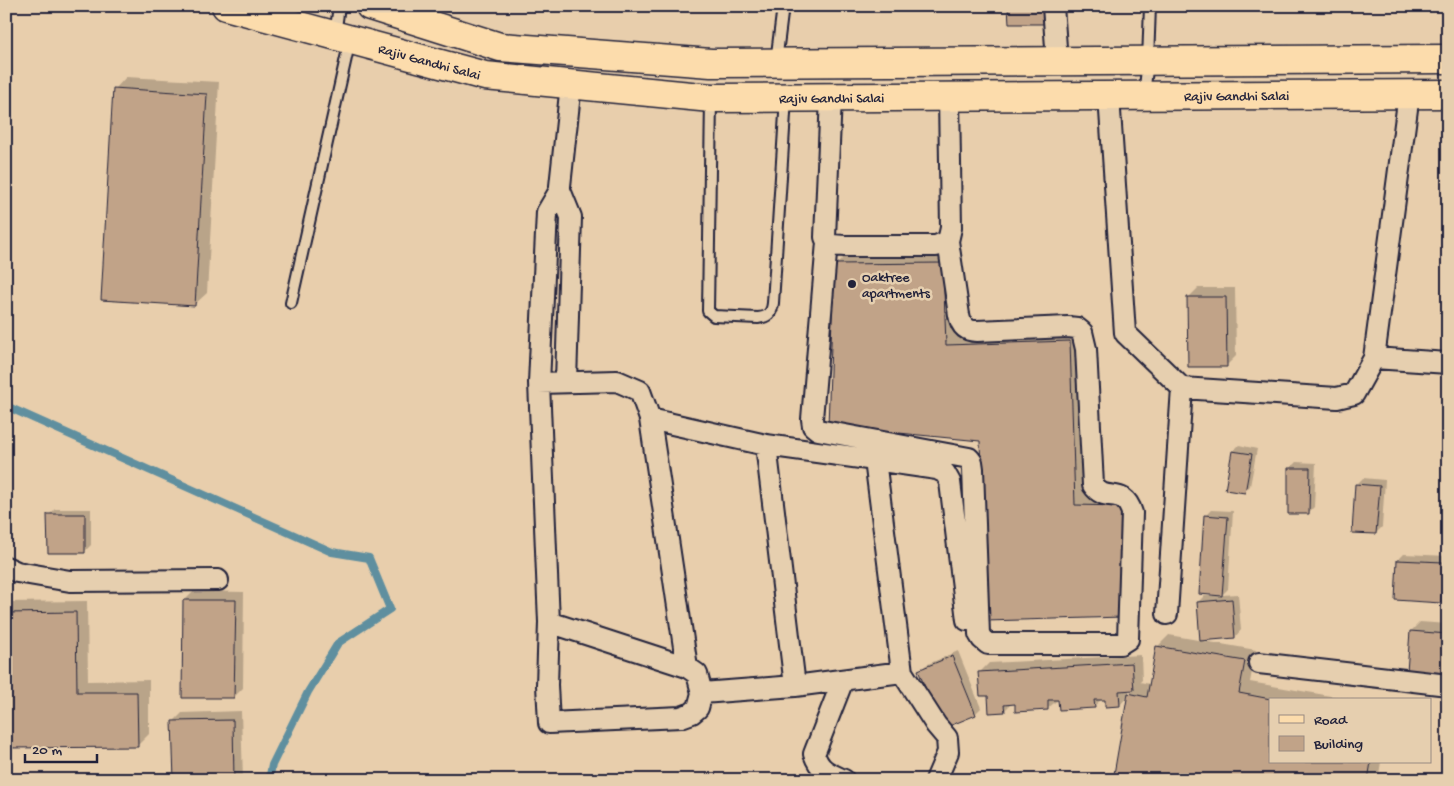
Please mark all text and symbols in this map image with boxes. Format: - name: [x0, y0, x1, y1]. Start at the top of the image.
- street label: Rajiv Gandhi Salai: [376, 42, 482, 85]
- street label: Rajiv Gandhi Salai: [1184, 89, 1289, 106]
- street label: Rajiv Gandhi Salai: [779, 91, 884, 109]
- place label: Oaktree apartments: [862, 270, 931, 303]
- marker: Oaktree apartments: [846, 278, 858, 290]
- legend: [1269, 698, 1432, 764]
- text: Road: [1314, 712, 1348, 730]
- scale bar: [25, 731, 98, 763]
- text: Building: [1313, 736, 1363, 754]
- text: 20 m: [32, 742, 62, 760]

